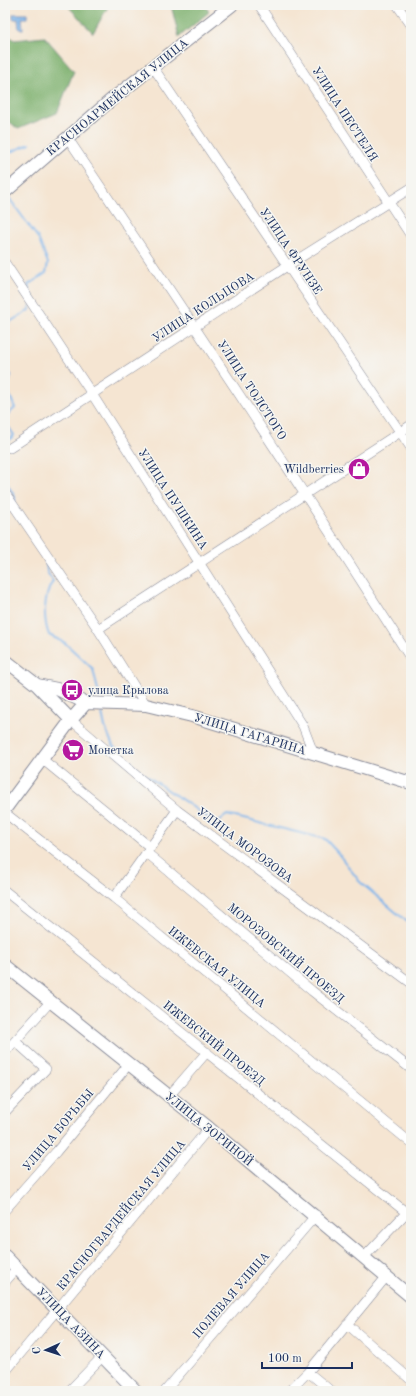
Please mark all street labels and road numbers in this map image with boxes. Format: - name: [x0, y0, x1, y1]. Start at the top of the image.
- street label: КРАСНОАРМЕЙСКАЯ УЛИЦА: [43, 35, 191, 159]
- street label: УЛИЦА ПЕСТЕЛЯ: [309, 65, 379, 164]
- street label: УЛИЦА ФРУНЗЕ: [257, 206, 323, 297]
- street label: УЛИЦА КОЛЬЦОВА: [151, 271, 257, 345]
- street label: УЛИЦА ТОЛСТОГО: [215, 339, 288, 443]
- street label: УЛИЦА ПУШКИНА: [135, 447, 209, 552]
- street label: УЛИЦА ГАГАРИНА: [192, 712, 307, 758]
- street label: УЛИЦА МОРОЗОВА: [194, 806, 295, 886]
- street label: МОРОЗОВСКИЙ ПРОЕЗД: [225, 899, 348, 1006]
- street label: ИЖЕВСКАЯ УЛИЦА: [165, 925, 267, 1011]
- street label: ИЖЕВСКИЙ ПРОЕЗД: [160, 997, 268, 1088]
- street label: УЛИЦА БОРЬБЫ: [21, 1087, 96, 1174]
- street label: УЛИЦА ЗОРИНОЙ: [162, 1088, 257, 1169]
- street label: КРАСНОГВАРДЕЙСКАЯ УЛИЦА: [53, 1136, 188, 1293]
- street label: ПОЛЕВАЯ УЛИЦА: [191, 1250, 272, 1341]
- street label: УЛИЦА АЗИНА: [34, 1286, 107, 1361]

